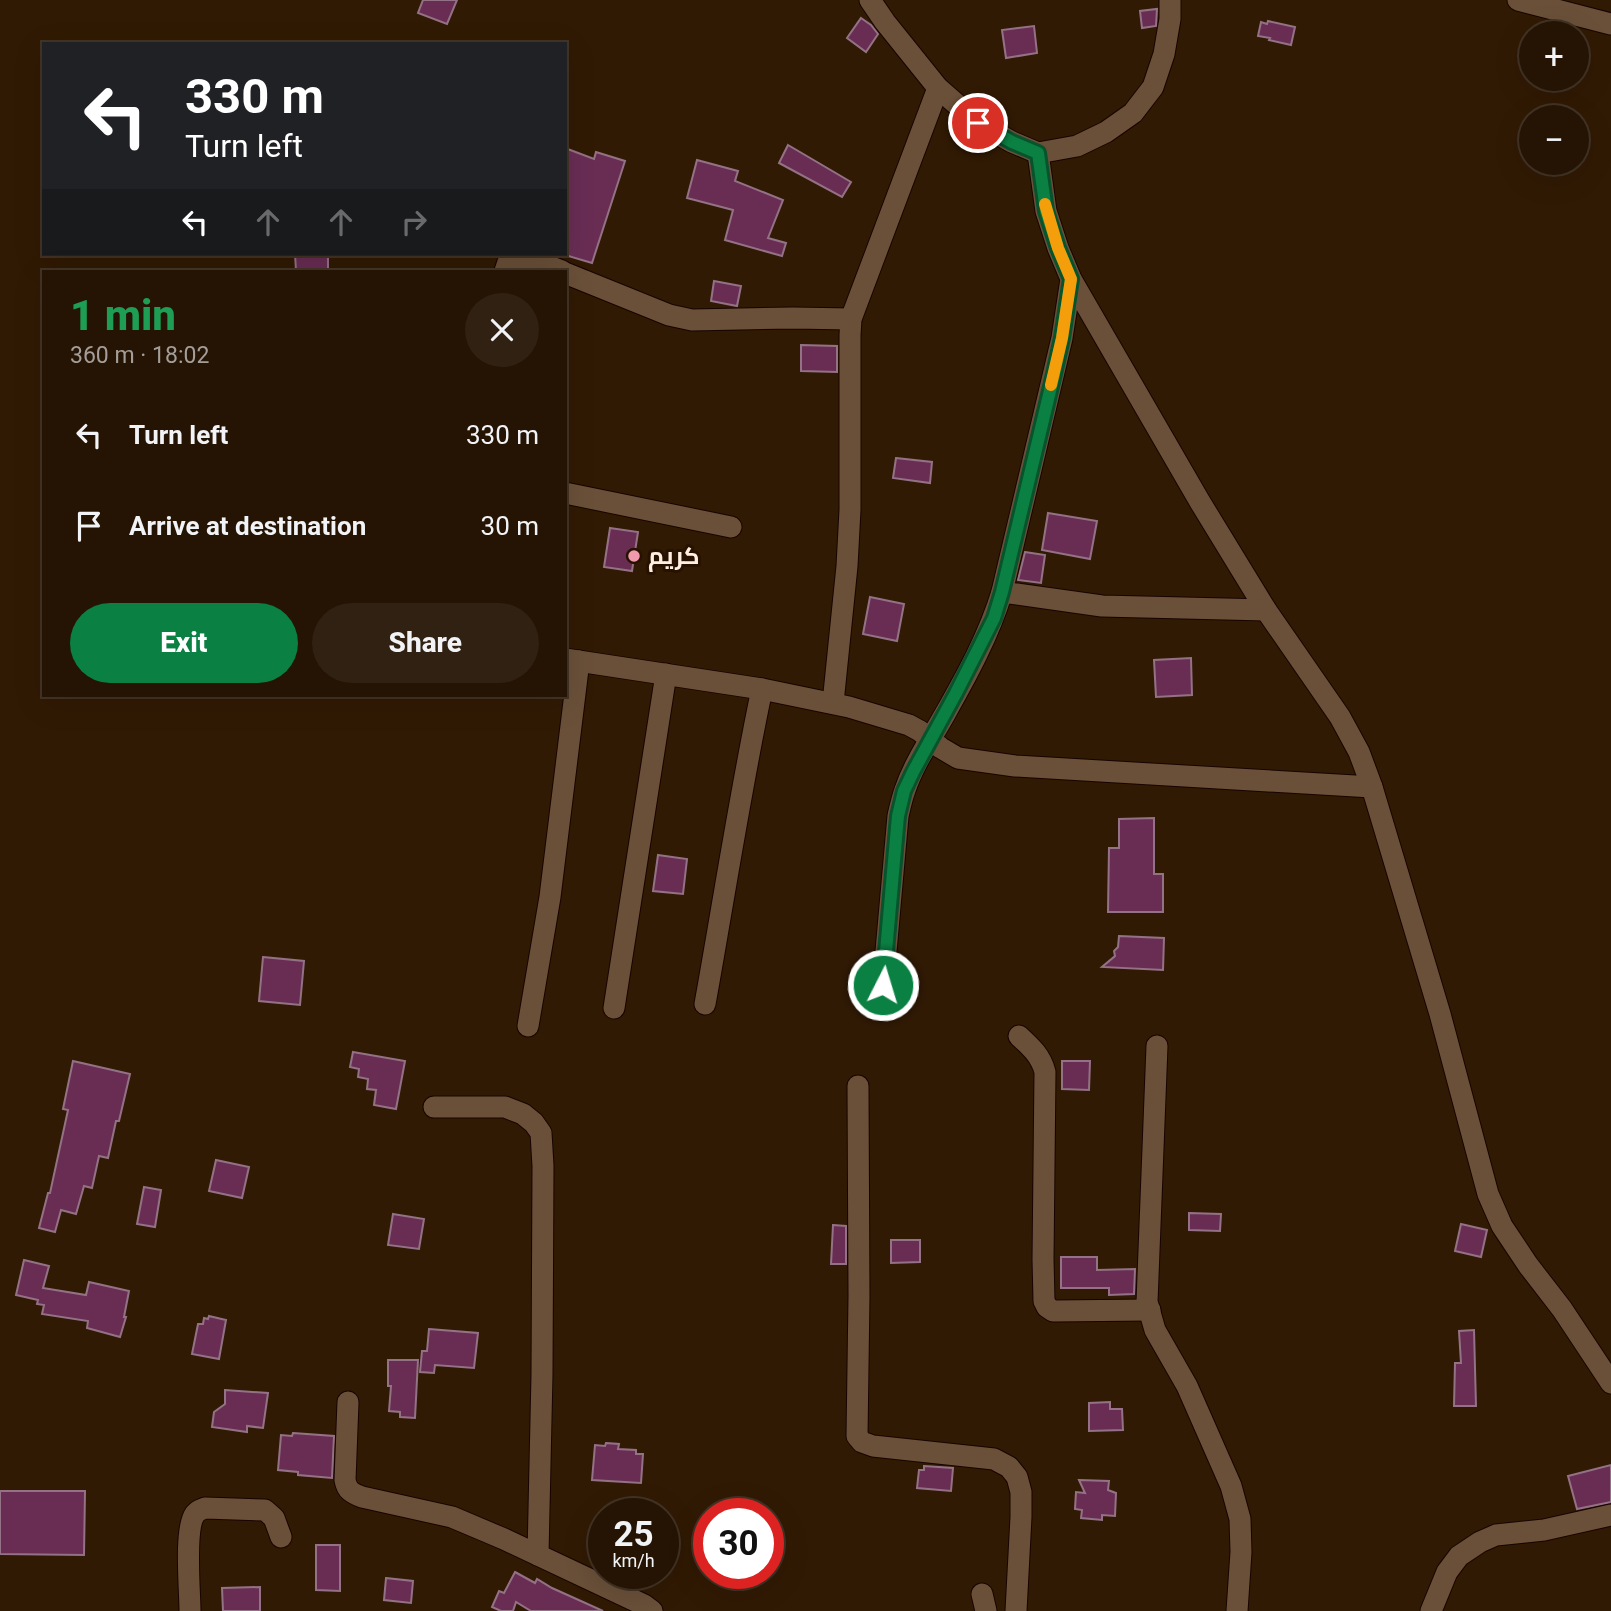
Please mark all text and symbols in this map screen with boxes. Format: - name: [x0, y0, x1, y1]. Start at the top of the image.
- map controls: [1519, 21, 1589, 175]
- button: +: [1519, 21, 1589, 91]
- text: 330 m: [185, 68, 324, 125]
- icon: left: [70, 70, 161, 161]
- pin: [948, 93, 1008, 153]
- icon: arrive: [959, 104, 997, 142]
- button: −: [1519, 105, 1589, 175]
- text: Turn left: [185, 127, 303, 165]
- icon: left: [176, 203, 214, 241]
- icon: ahead: [249, 203, 287, 241]
- icon: ahead: [322, 203, 360, 241]
- icon: right: [395, 203, 433, 241]
- text: 1 min: [70, 291, 176, 340]
- button: close: [465, 293, 539, 367]
- text: 360 m · 18:02: [70, 342, 209, 369]
- icon: left: [70, 416, 108, 454]
- text: Turn left: [129, 420, 228, 450]
- text: 330 m: [466, 420, 539, 450]
- icon: arrive: [70, 507, 108, 545]
- text: Arrive at destination: [129, 511, 366, 541]
- text: 30 m: [481, 511, 539, 541]
- place label: كريم: [648, 542, 700, 572]
- marker: كريم: [626, 548, 642, 564]
- button: Exit: [70, 603, 298, 683]
- button: Share: [312, 603, 539, 683]
- position arrow: [846, 948, 920, 1022]
- speed limit sign: 30: [693, 1498, 784, 1589]
- text: 25: [613, 1514, 654, 1555]
- text: km/h: [612, 1550, 655, 1571]

